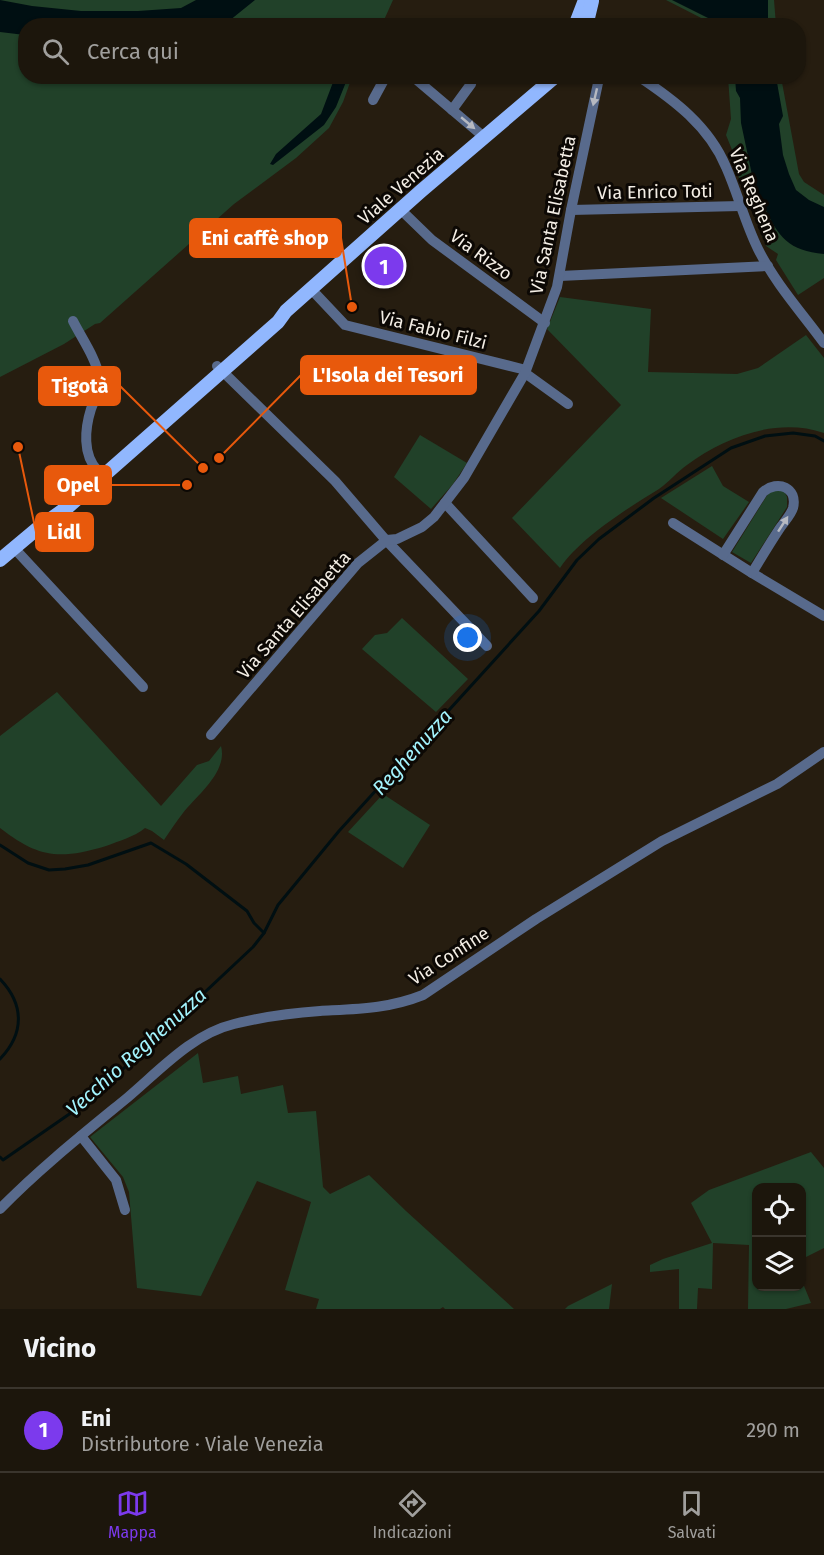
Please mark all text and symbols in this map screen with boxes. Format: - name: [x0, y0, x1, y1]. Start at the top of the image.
- search box: [18, 18, 806, 84]
- icon: search: [39, 35, 72, 68]
- text: Cerca qui: [87, 38, 179, 65]
- one-way arrow: [590, 88, 599, 107]
- one-way arrow: [460, 117, 476, 130]
- street label: Via Santa Elisabetta: [525, 134, 581, 296]
- street label: Viale Venezia: [353, 143, 449, 229]
- street label: Via Reghena: [724, 145, 784, 245]
- street label: Via Enrico Toti: [597, 180, 713, 204]
- callout: Eni caffè shop: [190, 219, 341, 257]
- street label: Via Rizzo: [446, 225, 516, 285]
- text: Eni caffè shop: [201, 226, 329, 250]
- pin: 1: [364, 244, 404, 288]
- street label: Via Fabio Filzi: [377, 306, 489, 354]
- callout: L'Isola dei Tesori: [301, 356, 476, 394]
- text: L'Isola dei Tesori: [313, 363, 463, 387]
- callout: Tigotà: [39, 367, 120, 405]
- text: Tigotà: [51, 374, 109, 398]
- callout: Opel: [45, 466, 111, 504]
- text: Opel: [57, 473, 99, 497]
- callout: Lidl: [36, 513, 93, 551]
- one-way arrow: [777, 516, 788, 532]
- text: Lidl: [47, 520, 81, 544]
- street label: Via Santa Elisabetta: [233, 547, 355, 683]
- your location: [453, 623, 482, 652]
- water label: Reghenuzza: [367, 704, 457, 800]
- street label: Via Confine: [405, 922, 493, 990]
- water label: Vecchio Reghenuzza: [61, 983, 211, 1121]
- map controls: [752, 1183, 806, 1291]
- button: locate: [752, 1183, 806, 1237]
- button: layers: [752, 1237, 806, 1291]
- text: Vicino: [24, 1333, 96, 1364]
- text: Eni: [81, 1405, 111, 1432]
- text: 1: [39, 1418, 48, 1442]
- text: 290 m: [746, 1418, 800, 1442]
- text: Distributore · Viale Venezia: [81, 1432, 324, 1456]
- tab: Mappa: [108, 1487, 157, 1542]
- tab: Indicazioni: [373, 1487, 452, 1542]
- tab: Salvati: [668, 1487, 716, 1542]

